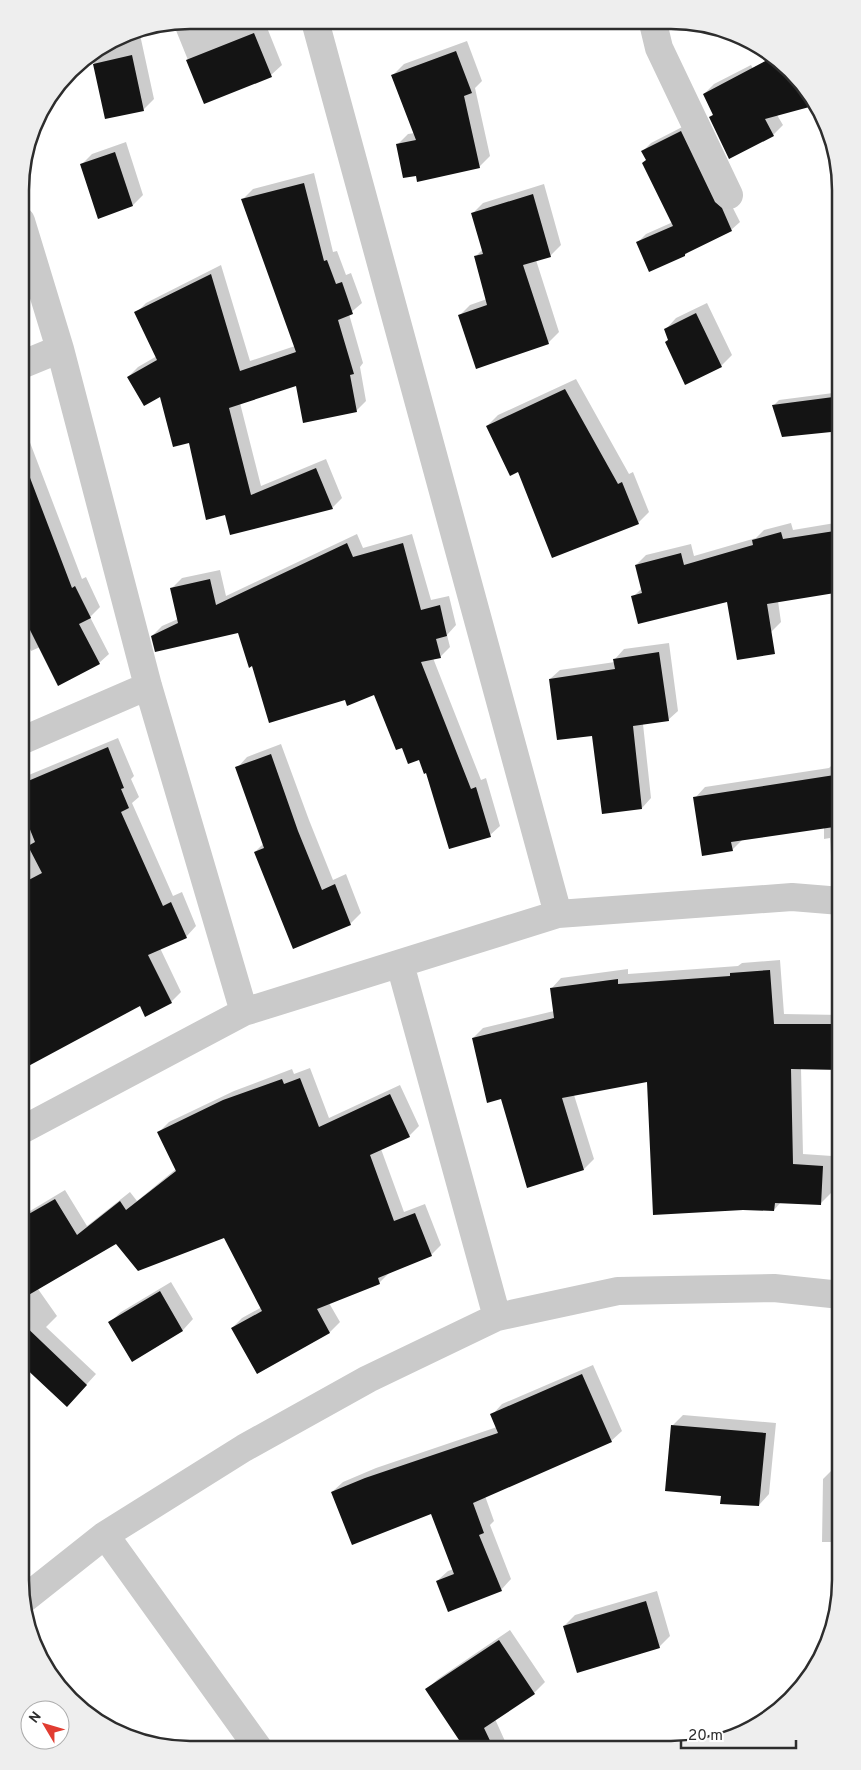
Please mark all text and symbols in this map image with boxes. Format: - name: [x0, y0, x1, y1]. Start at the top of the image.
- north arrow: [20, 1700, 70, 1750]
- text: N: [26, 1709, 46, 1727]
- scale bar: [681, 1718, 796, 1750]
- text: 20 m: [688, 1727, 723, 1746]

